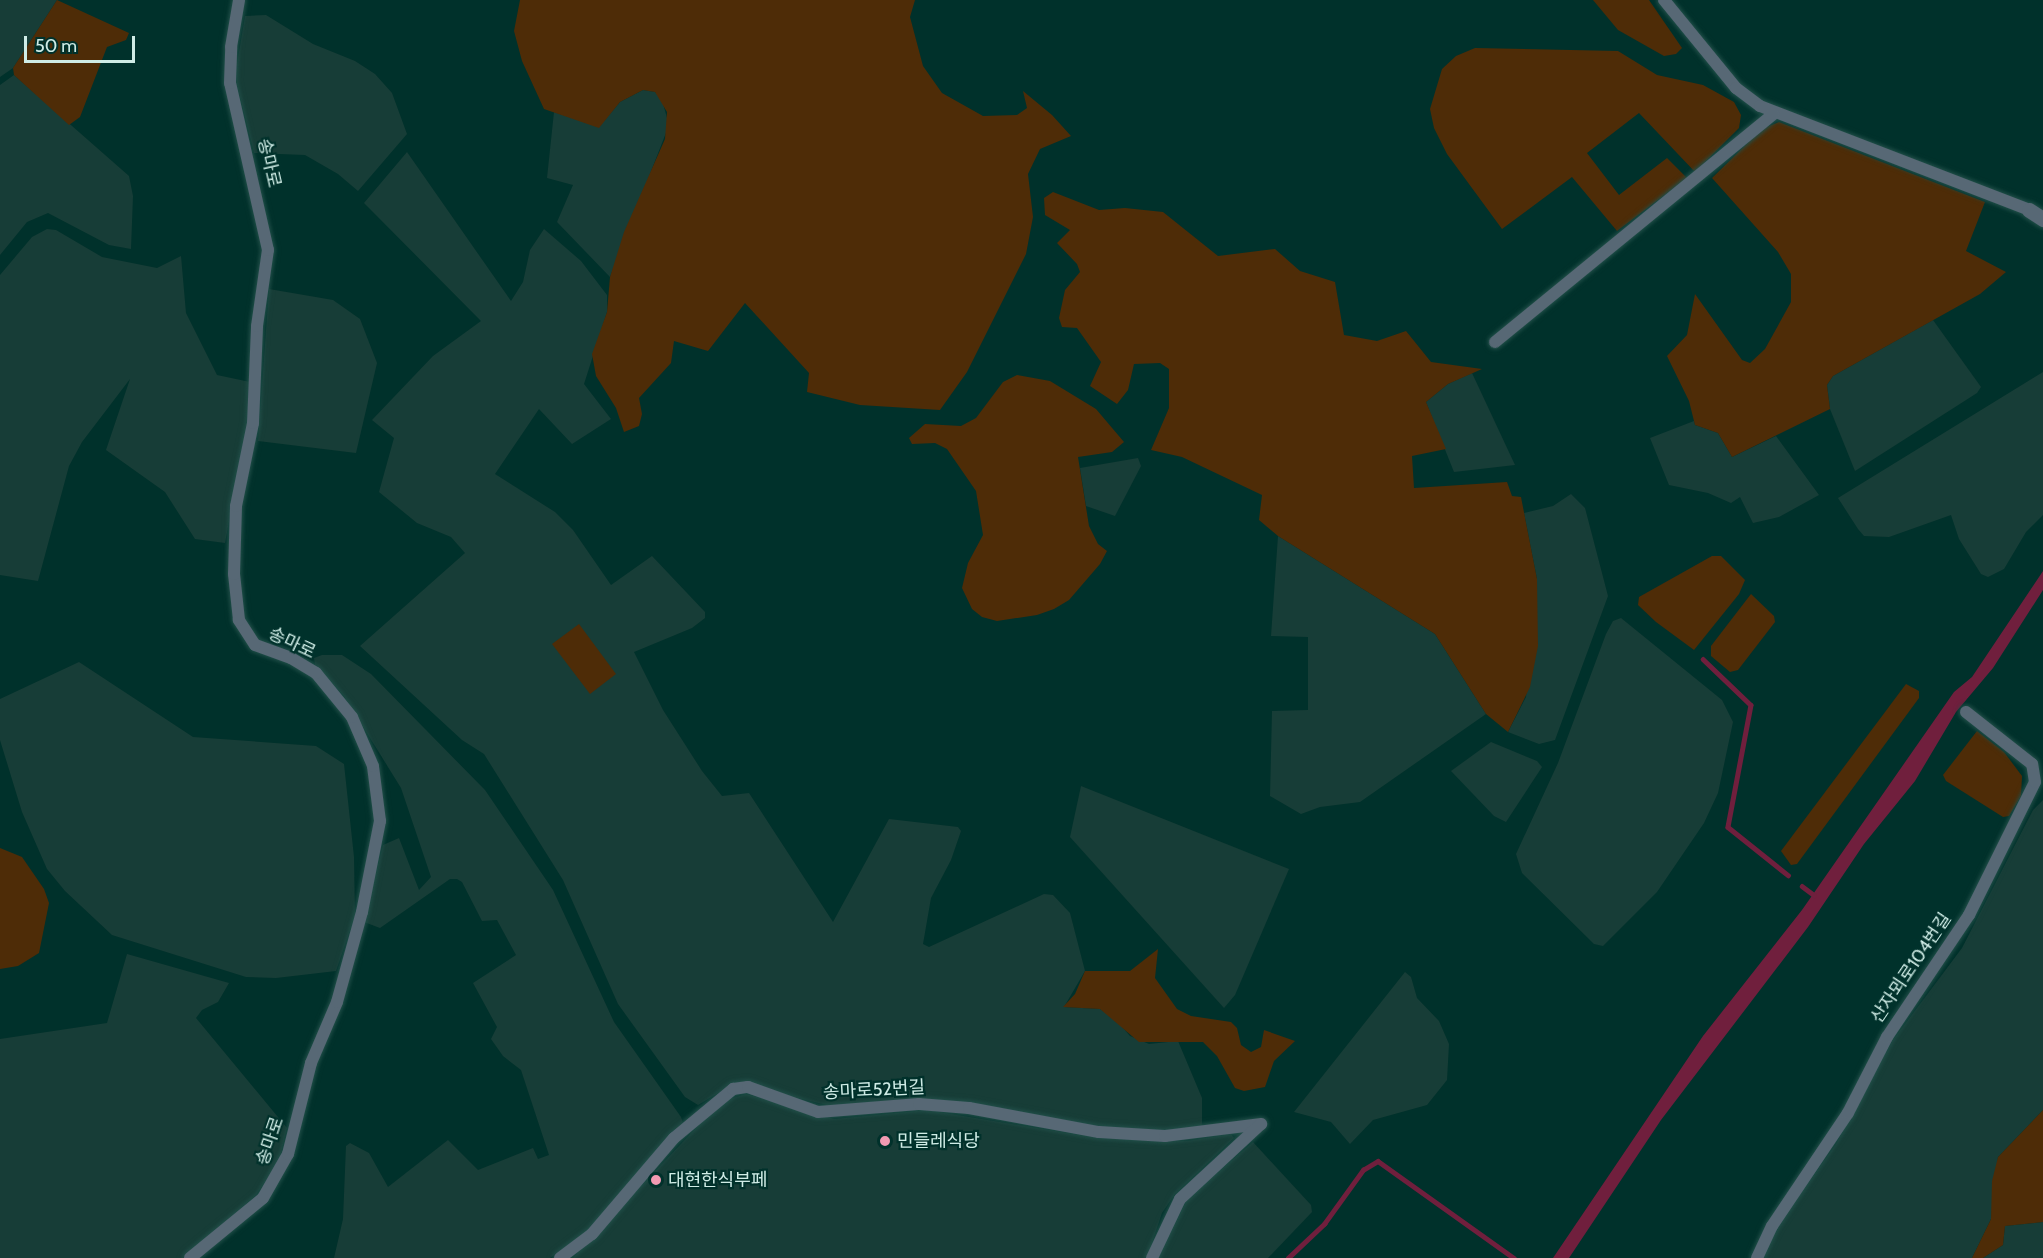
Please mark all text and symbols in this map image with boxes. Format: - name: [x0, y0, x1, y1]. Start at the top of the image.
- scale bar: [27, 24, 138, 62]
- text: 50 m: [35, 35, 77, 57]
- street label: 송마로: [253, 136, 285, 190]
- street label: 송마로: [265, 623, 319, 663]
- street label: 산자뫼로104번길: [1866, 909, 1956, 1027]
- street label: 송마로52번길: [823, 1077, 925, 1103]
- street label: 송마로: [252, 1114, 288, 1168]
- place label: 민들레식당: [897, 1130, 980, 1152]
- marker: 민들레식당: [878, 1134, 892, 1148]
- place label: 대현한식부페: [668, 1169, 767, 1191]
- marker: 대현한식부페: [649, 1173, 663, 1187]

